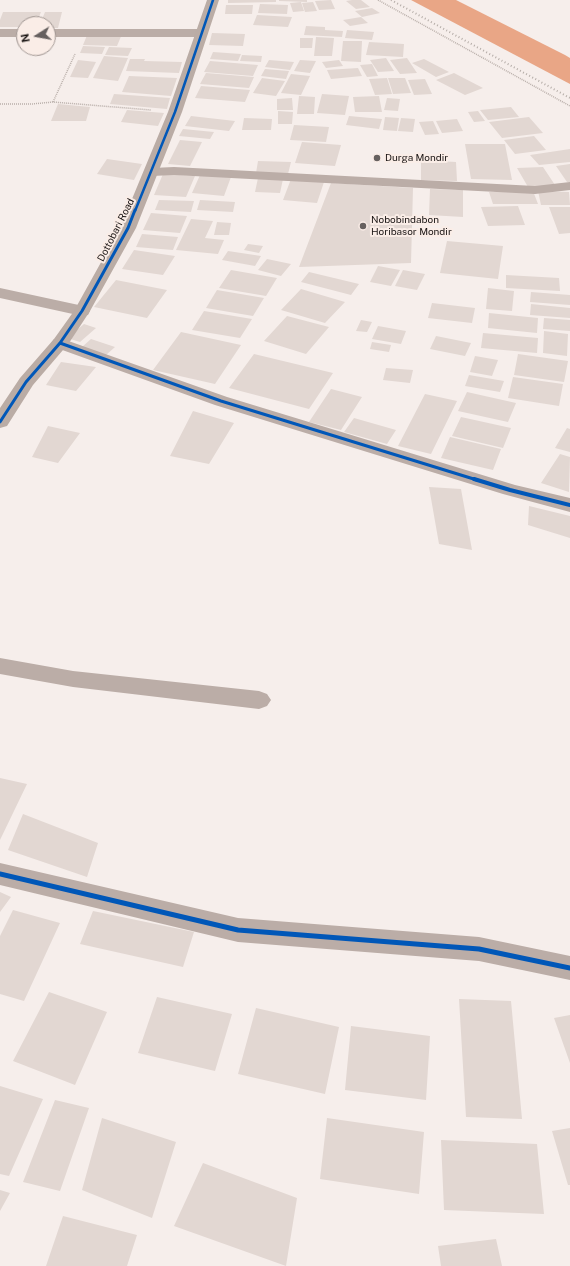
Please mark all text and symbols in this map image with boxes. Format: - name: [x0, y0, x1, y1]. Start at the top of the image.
- north arrow: [16, 16, 56, 56]
- text: N: [18, 33, 32, 43]
- place label: Durga Mondir: [385, 152, 448, 164]
- marker: Durga Mondir: [372, 153, 382, 163]
- street label: Dottobari Road: [95, 196, 137, 264]
- place label: Nobobindabon Horibasor Mondir: [371, 214, 452, 238]
- marker: Nobobindabon Horibasor Mondir: [358, 221, 368, 231]

